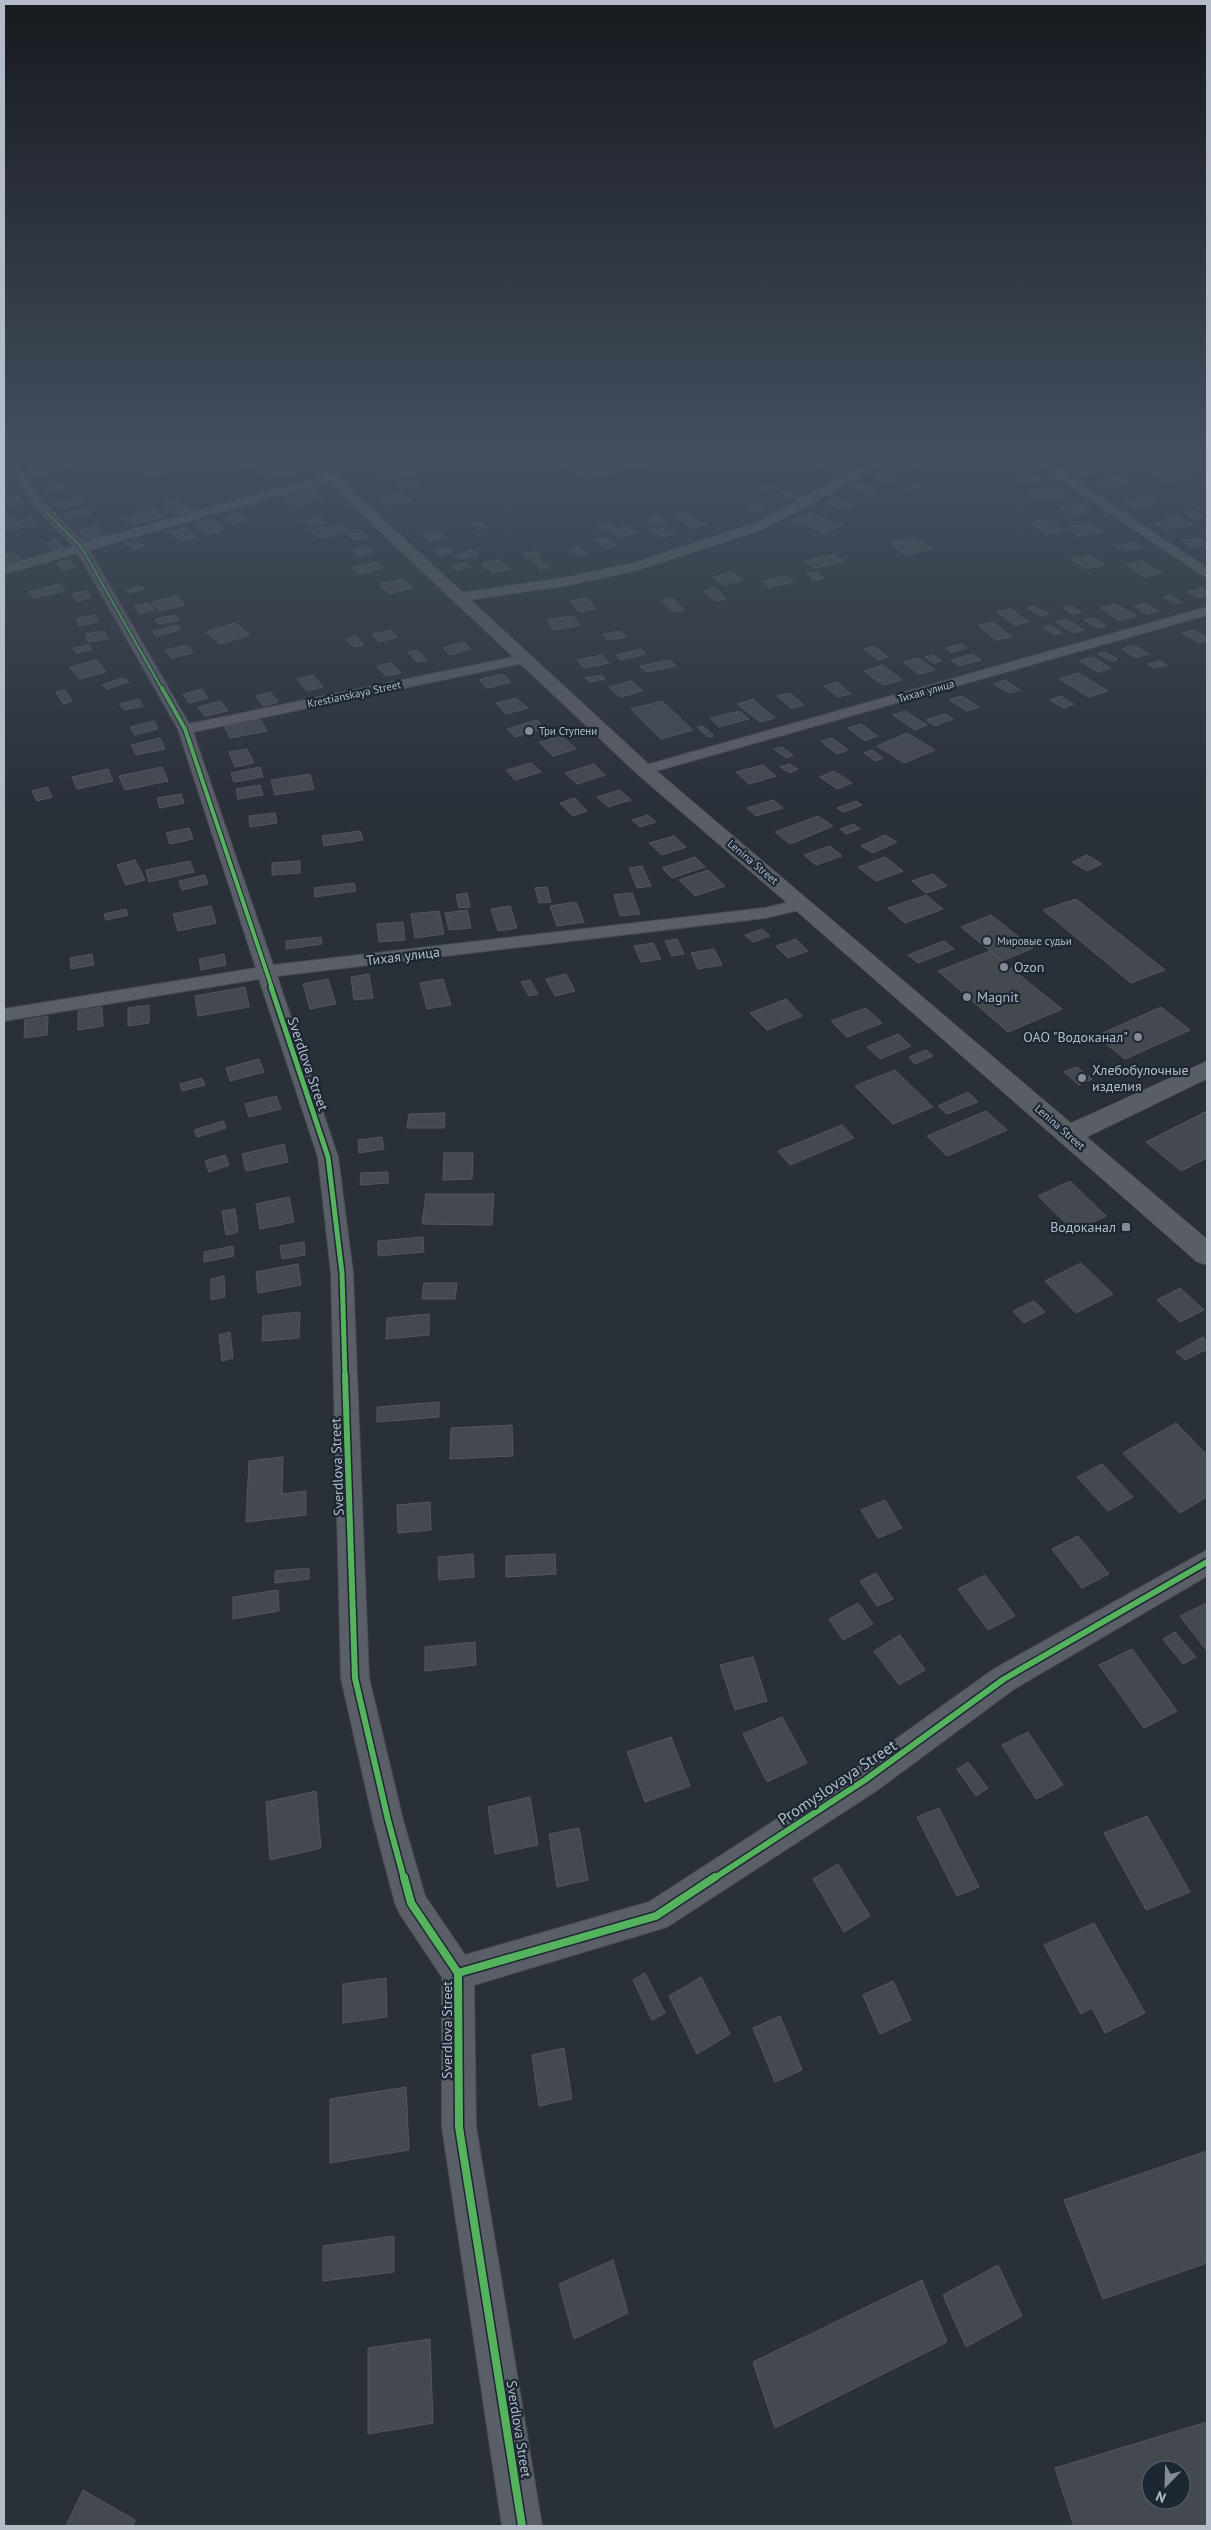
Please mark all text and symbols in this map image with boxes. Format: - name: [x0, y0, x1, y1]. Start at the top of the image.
- street label: Тихая улица: [896, 676, 956, 706]
- street label: Krestianskaya Street: [306, 677, 402, 711]
- place label: Три Ступени: [539, 724, 597, 738]
- marker: Три Ступени: [523, 725, 535, 737]
- street label: Lenina Street: [725, 837, 781, 887]
- place label: Мировые судьи: [997, 934, 1072, 948]
- marker: Мировые судьи: [981, 935, 993, 947]
- street label: Тихая улица: [365, 943, 441, 969]
- place label: Ozon: [1014, 958, 1044, 976]
- marker: Ozon: [998, 961, 1010, 973]
- place label: Magnit: [977, 988, 1019, 1006]
- marker: Magnit: [961, 991, 973, 1003]
- street label: Sverdlova Street: [284, 1015, 333, 1114]
- place label: ОАО "Водоканал": [1023, 1028, 1128, 1046]
- marker: ОАО "Водоканал": [1132, 1031, 1144, 1043]
- place label: Хлебобулочные изделия: [1092, 1061, 1189, 1095]
- marker: Хлебобулочные изделия: [1076, 1072, 1088, 1084]
- street label: Lenina Street: [1032, 1101, 1088, 1153]
- place label: Водоканал: [1050, 1218, 1116, 1236]
- marker: Водоканал: [1120, 1221, 1132, 1233]
- street label: Sverdlova Street: [326, 1417, 348, 1516]
- street label: Promyslovaya Street: [774, 1735, 901, 1829]
- street label: Sverdlova Street: [438, 1981, 456, 2079]
- street label: Sverdlova Street: [502, 2379, 536, 2479]
- north arrow: [1141, 2460, 1191, 2510]
- text: N: [1153, 2487, 1169, 2507]

